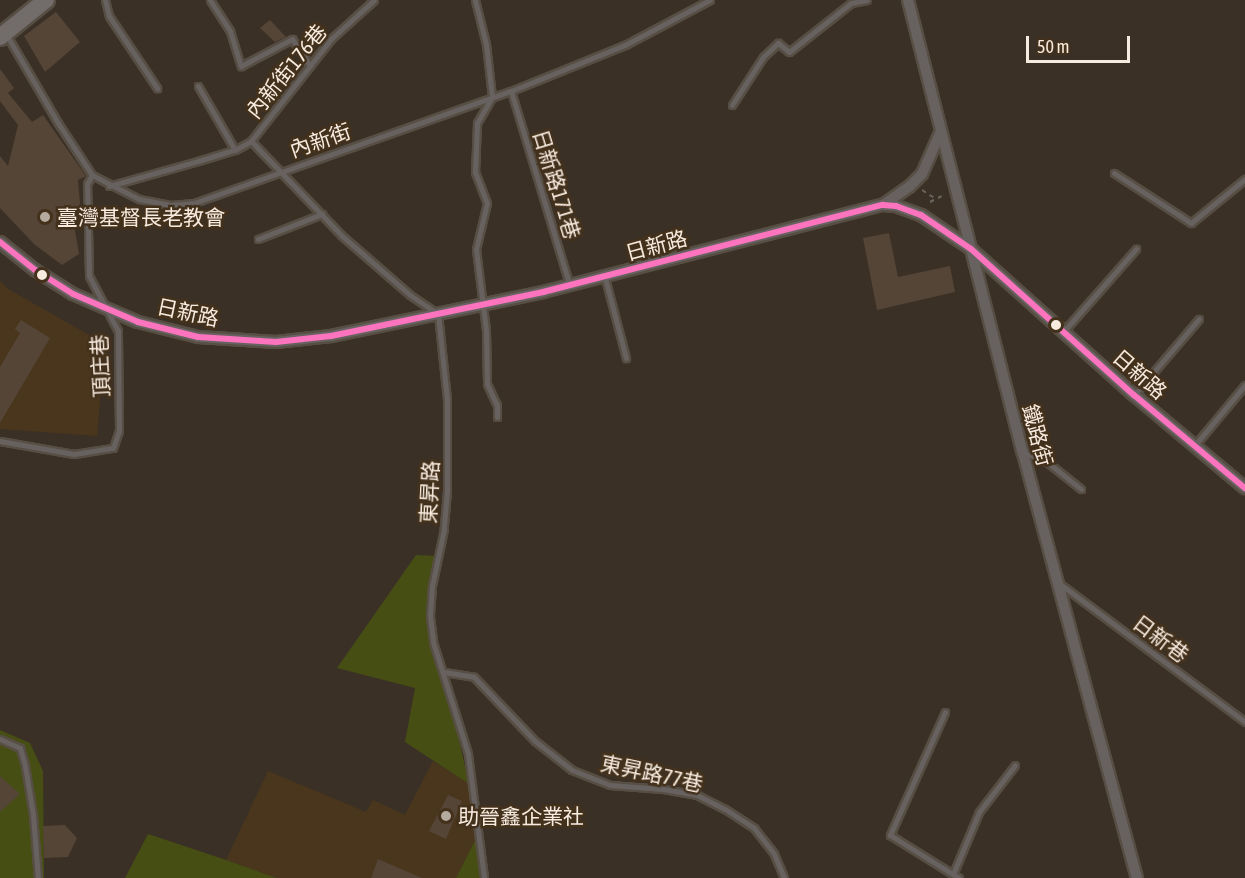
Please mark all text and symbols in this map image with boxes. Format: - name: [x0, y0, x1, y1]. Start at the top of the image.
- street label: 內新街176巷: [240, 19, 332, 123]
- scale bar: [1029, 24, 1132, 62]
- text: 50 m: [1037, 36, 1069, 57]
- street label: 內新街: [286, 118, 354, 162]
- street label: 日新路171巷: [528, 126, 586, 242]
- place label: 臺灣基督長老教會: [57, 204, 225, 230]
- marker: 臺灣基督長老教會: [38, 210, 52, 224]
- street label: 日新路: [622, 225, 690, 265]
- unlabelled marker: [36, 269, 48, 281]
- street label: 日新路: [155, 293, 221, 331]
- unlabelled marker: [1050, 319, 1062, 331]
- street label: 頂庄巷: [86, 334, 114, 398]
- street label: 日新路: [1108, 344, 1172, 404]
- street label: 鐵路街: [1018, 401, 1058, 469]
- street label: 東昇路: [415, 460, 443, 524]
- street label: 日新巷: [1128, 609, 1194, 667]
- street label: 東昇路77巷: [599, 750, 705, 796]
- place label: 助晉鑫企業社: [458, 803, 584, 829]
- marker: 助晉鑫企業社: [439, 809, 453, 823]

